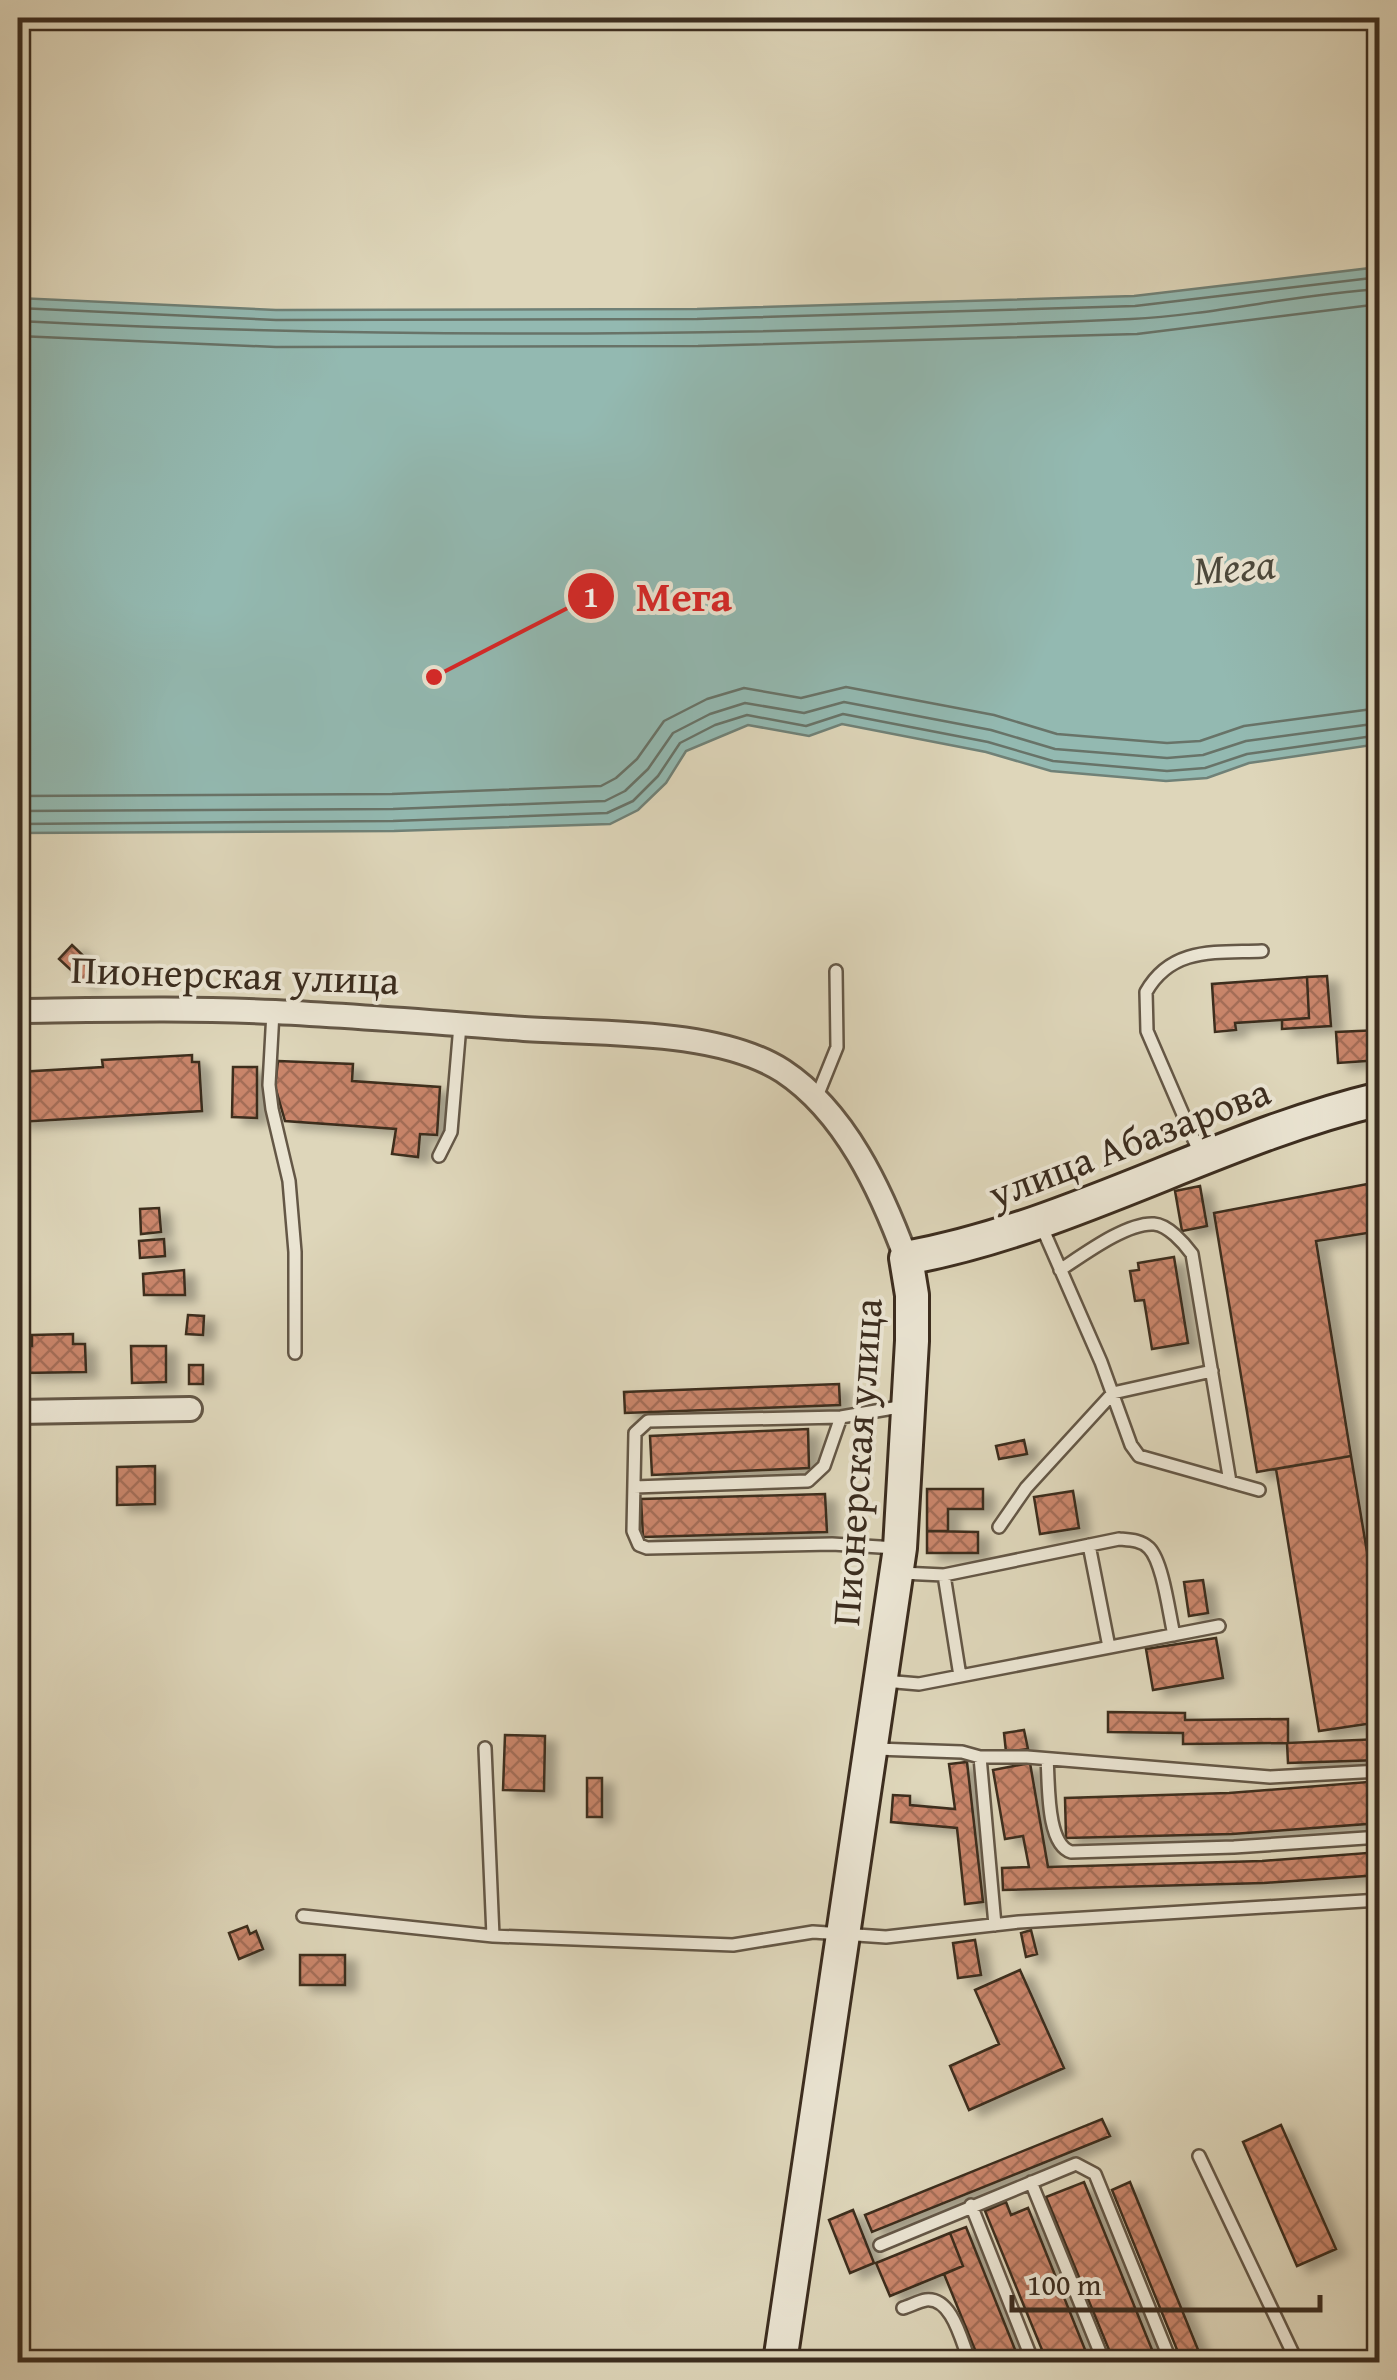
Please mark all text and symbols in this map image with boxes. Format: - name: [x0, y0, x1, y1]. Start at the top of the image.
- water label: Мега: [1191, 532, 1278, 600]
- callout: Мега: [566, 560, 753, 632]
- text: Мега: [636, 565, 733, 626]
- text: 1: [583, 574, 599, 618]
- street label: Пионерская улица: [70, 939, 400, 1009]
- street label: улица Абазарова: [979, 1061, 1278, 1223]
- street label: Пионерская улица: [815, 1296, 897, 1628]
- scale bar: [1012, 2250, 1320, 2312]
- text: 100 m: [1027, 2262, 1102, 2306]

